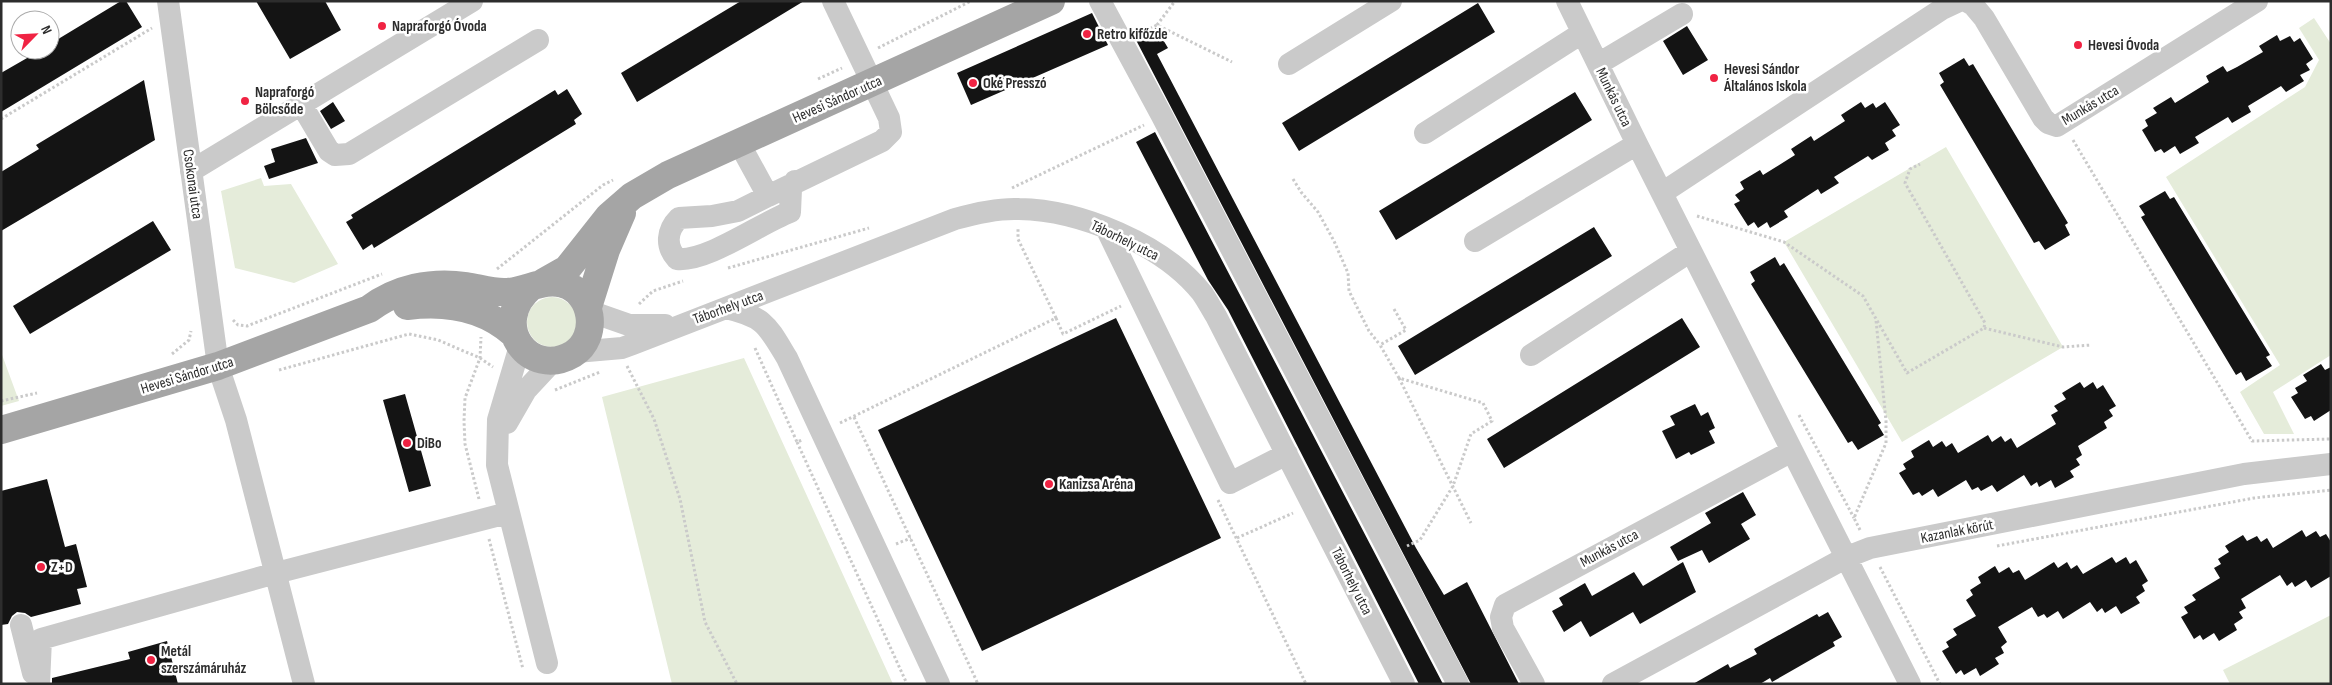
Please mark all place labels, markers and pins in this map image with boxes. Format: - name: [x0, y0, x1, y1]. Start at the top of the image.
- place label: Napraforgó Óvoda: [392, 17, 487, 36]
- marker: Napraforgó Óvoda: [376, 20, 388, 32]
- place label: Retro kifőzde: [1097, 25, 1168, 44]
- marker: Retro kifőzde: [1081, 28, 1093, 40]
- place label: Hevesi Óvoda: [2088, 36, 2159, 55]
- marker: Hevesi Óvoda: [2072, 39, 2084, 51]
- place label: Hevesi Sándor Általános Iskola: [1723, 60, 1807, 96]
- marker: Hevesi Sándor Általános Iskola: [1708, 72, 1720, 84]
- place label: Oké Presszó: [983, 74, 1047, 93]
- marker: Oké Presszó: [967, 77, 979, 89]
- place label: Napraforgó Bölcsőde: [255, 83, 314, 119]
- marker: Napraforgó Bölcsőde: [239, 95, 251, 107]
- place label: DiBo: [417, 434, 442, 453]
- marker: DiBo: [401, 437, 413, 449]
- place label: Kanizsa Aréna: [1059, 475, 1133, 494]
- marker: Kanizsa Aréna: [1043, 478, 1055, 490]
- place label: Z+D: [51, 558, 73, 577]
- marker: Z+D: [35, 561, 47, 573]
- place label: Metál szerszámáruház: [161, 642, 247, 678]
- marker: Metál szerszámáruház: [145, 654, 157, 666]

